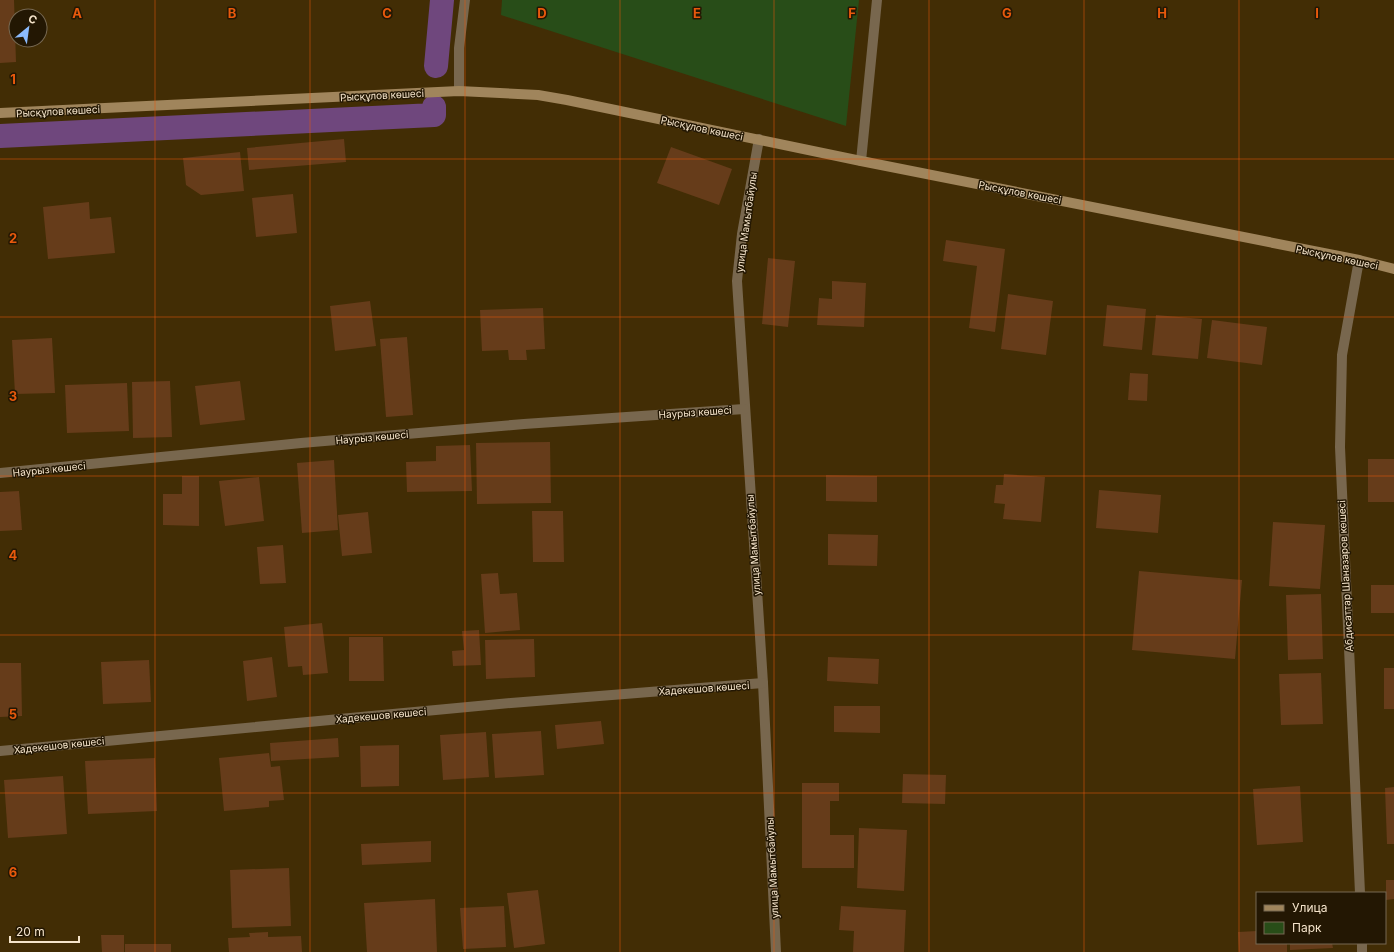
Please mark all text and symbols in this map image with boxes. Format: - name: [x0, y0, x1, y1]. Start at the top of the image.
- text: A: [72, 5, 82, 21]
- text: B: [228, 5, 237, 21]
- text: C: [382, 5, 392, 21]
- text: D: [537, 5, 547, 21]
- text: E: [693, 5, 701, 21]
- text: F: [848, 5, 856, 21]
- text: G: [1002, 5, 1012, 21]
- text: H: [1157, 5, 1167, 21]
- text: I: [1315, 5, 1319, 21]
- north arrow: [8, 8, 48, 48]
- text: С: [26, 11, 40, 27]
- text: 1: [10, 71, 16, 87]
- street label: Рысқұлов көшесі: [340, 87, 424, 104]
- street label: Рысқұлов көшесі: [16, 103, 100, 120]
- street label: Рысқұлов көшесі: [660, 113, 744, 144]
- street label: улица Мамытбайулы: [733, 171, 759, 273]
- street label: Рысқұлов көшесі: [978, 178, 1062, 207]
- text: 2: [9, 230, 17, 246]
- street label: Рысқұлов көшесі: [1295, 242, 1379, 273]
- text: 3: [9, 388, 17, 404]
- street label: Наурыз көшесі: [658, 403, 732, 421]
- street label: Наурыз көшесі: [335, 428, 409, 446]
- street label: Наурыз көшесі: [12, 459, 86, 479]
- street label: улица Мамытбайулы: [743, 494, 763, 596]
- street label: Абдисаттар Шаназаров көшесі: [1335, 500, 1355, 652]
- text: 4: [9, 547, 18, 563]
- street label: Хадекешов көшесі: [658, 679, 750, 697]
- street label: Хадекешов көшесі: [335, 705, 427, 725]
- text: 5: [9, 706, 17, 722]
- street label: Хадекешов көшесі: [13, 734, 105, 756]
- street label: улица Мамытбайулы: [763, 817, 781, 919]
- text: 6: [9, 864, 17, 880]
- legend: [1256, 892, 1386, 944]
- text: Улица: [1292, 900, 1327, 915]
- scale bar: [10, 918, 79, 944]
- text: Парк: [1292, 920, 1322, 935]
- text: 20 m: [16, 924, 45, 939]

